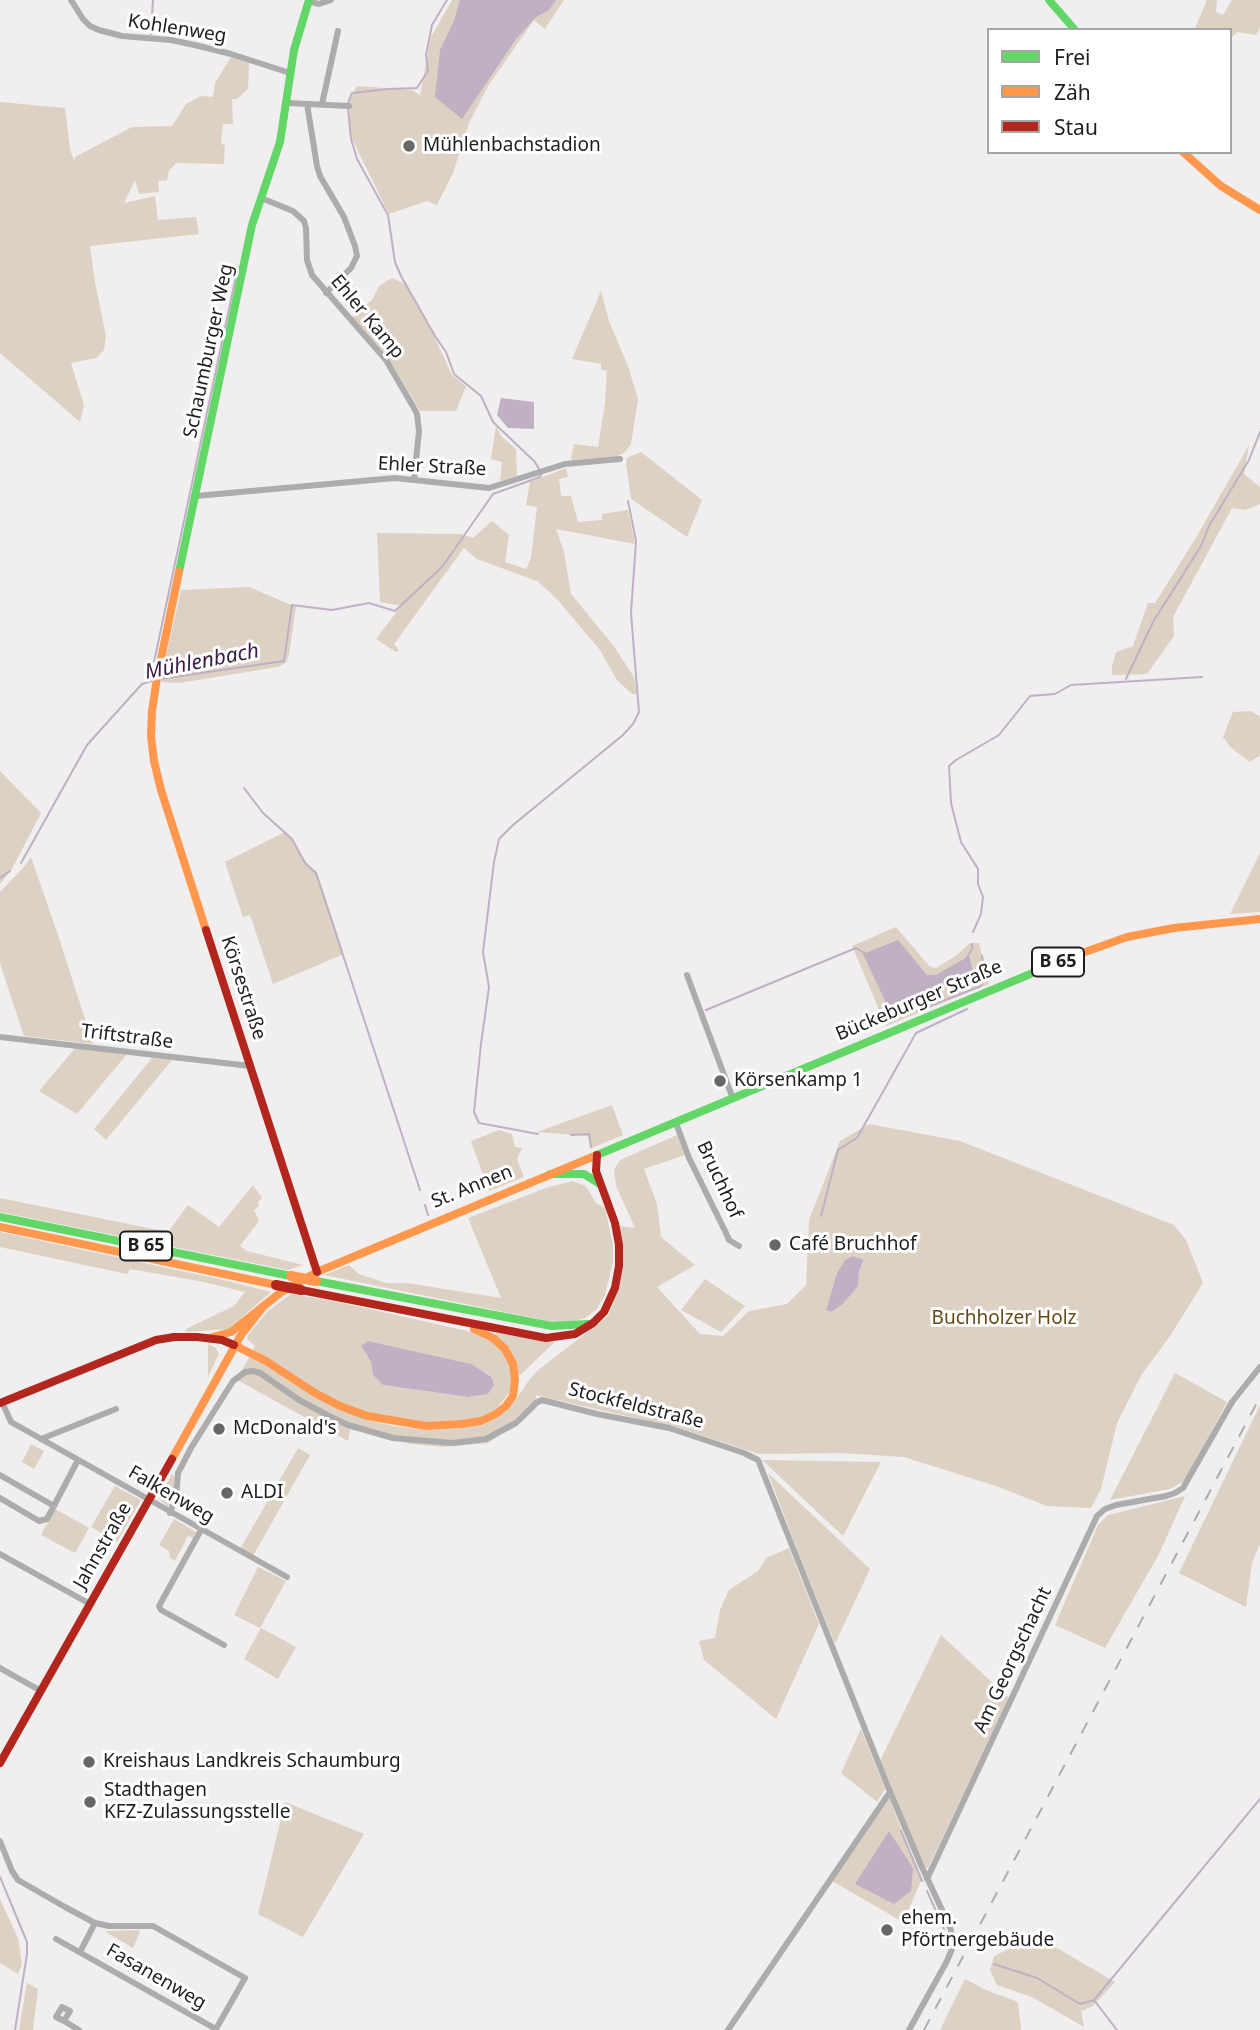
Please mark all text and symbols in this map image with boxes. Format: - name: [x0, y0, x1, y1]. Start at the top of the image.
- street label: Kohlenweg: [126, 10, 228, 48]
- legend: [987, 28, 1232, 154]
- text: Frei: [1054, 43, 1090, 71]
- text: Zäh: [1054, 78, 1091, 106]
- text: Stau: [1054, 113, 1098, 141]
- place label: Mühlenbachstadion: [423, 135, 601, 157]
- marker: Mühlenbachstadion: [401, 138, 417, 154]
- street label: Schaumburger Weg: [179, 262, 239, 440]
- street label: Ehler Kamp: [325, 270, 409, 364]
- street label: Ehler Straße: [377, 453, 487, 481]
- water label: Mühlenbach: [143, 639, 261, 685]
- street label: Körsestraße: [216, 933, 270, 1043]
- road number: B 65: [1032, 947, 1084, 976]
- street label: Bückeburger Straße: [832, 956, 1006, 1046]
- street label: Triftstraße: [80, 1020, 174, 1054]
- place label: Körsenkamp 1: [734, 1070, 863, 1092]
- marker: Körsenkamp 1: [712, 1073, 728, 1089]
- street label: Bruchhof: [691, 1138, 747, 1222]
- street label: St. Annen: [428, 1160, 516, 1214]
- road number: B 65: [120, 1232, 172, 1260]
- place label: Café Bruchhof: [789, 1234, 916, 1256]
- marker: Café Bruchhof: [767, 1237, 783, 1253]
- park label: Buchholzer Holz: [932, 1308, 1076, 1330]
- street label: Stockfeldstraße: [566, 1378, 706, 1434]
- place label: McDonald's: [233, 1418, 337, 1440]
- marker: McDonald's: [211, 1421, 227, 1437]
- street label: Falkenweg: [124, 1461, 218, 1529]
- place label: ALDI: [241, 1482, 283, 1504]
- marker: ALDI: [219, 1485, 235, 1501]
- street label: Jahnstraße: [69, 1499, 137, 1593]
- street label: Am Georgschacht: [969, 1583, 1057, 1737]
- place label: Kreishaus Landkreis Schaumburg: [103, 1751, 401, 1773]
- marker: Kreishaus Landkreis Schaumburg: [81, 1754, 97, 1770]
- place label: Stadthagen KFZ-Zulassungsstelle: [104, 1780, 290, 1824]
- marker: Stadthagen KFZ-Zulassungsstelle: [82, 1794, 98, 1810]
- place label: ehem. Pförtnergebäude: [901, 1908, 1054, 1952]
- marker: ehem. Pförtnergebäude: [879, 1922, 895, 1938]
- street label: Fasanenweg: [102, 1939, 210, 2015]

